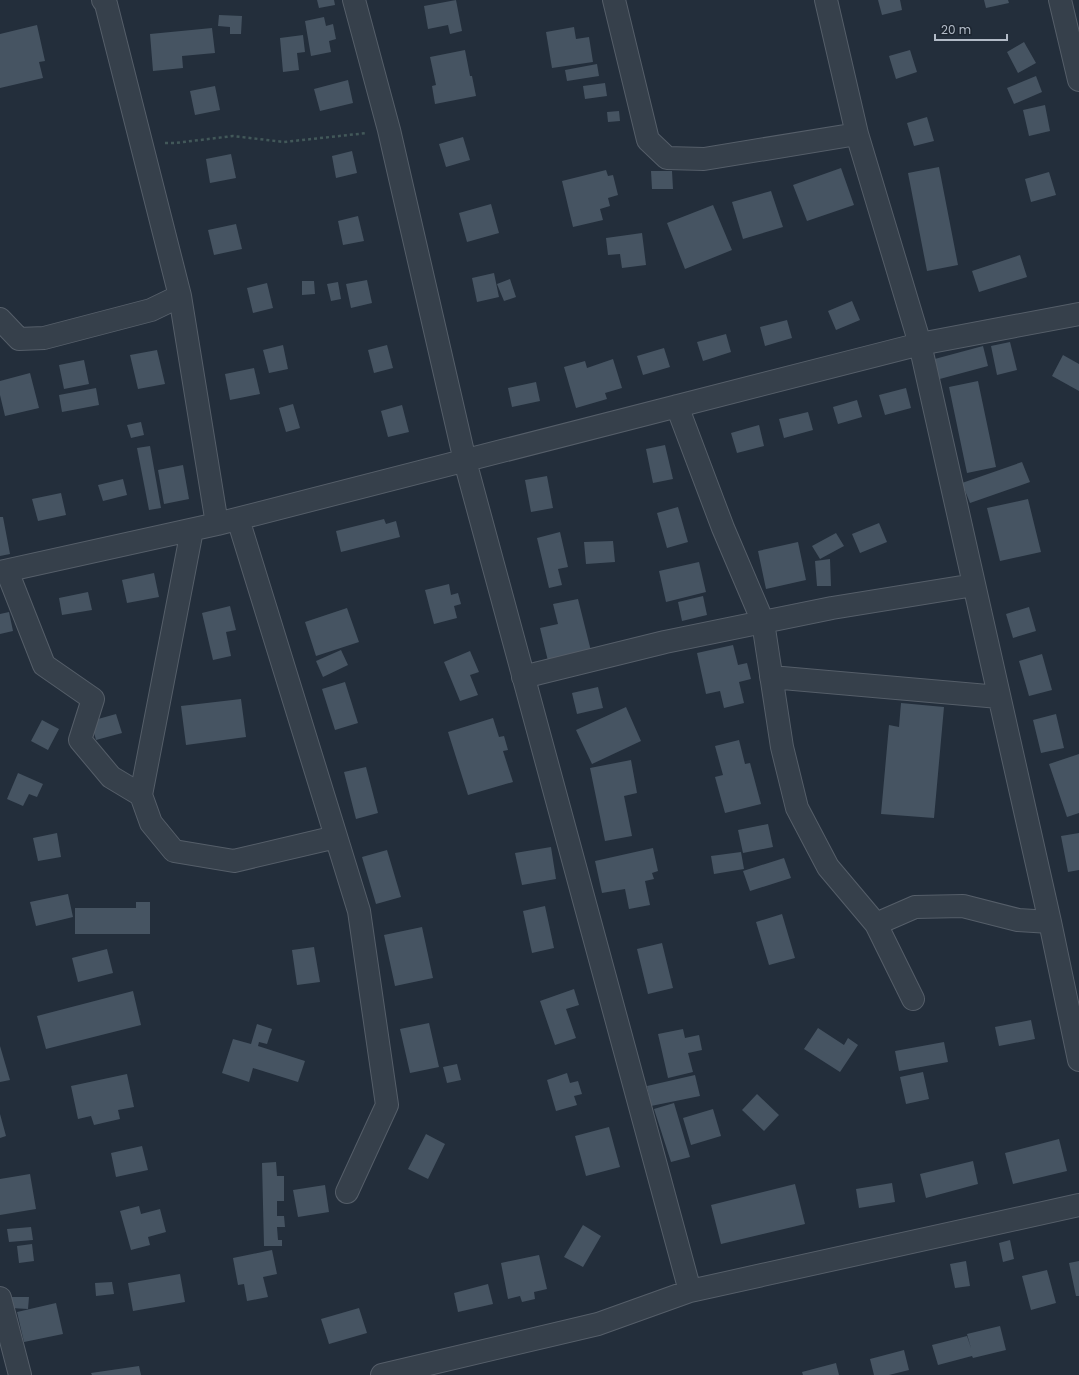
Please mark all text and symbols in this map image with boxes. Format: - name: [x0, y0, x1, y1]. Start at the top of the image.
- scale bar: [935, 16, 1007, 42]
- text: 20 m: [941, 21, 971, 38]

